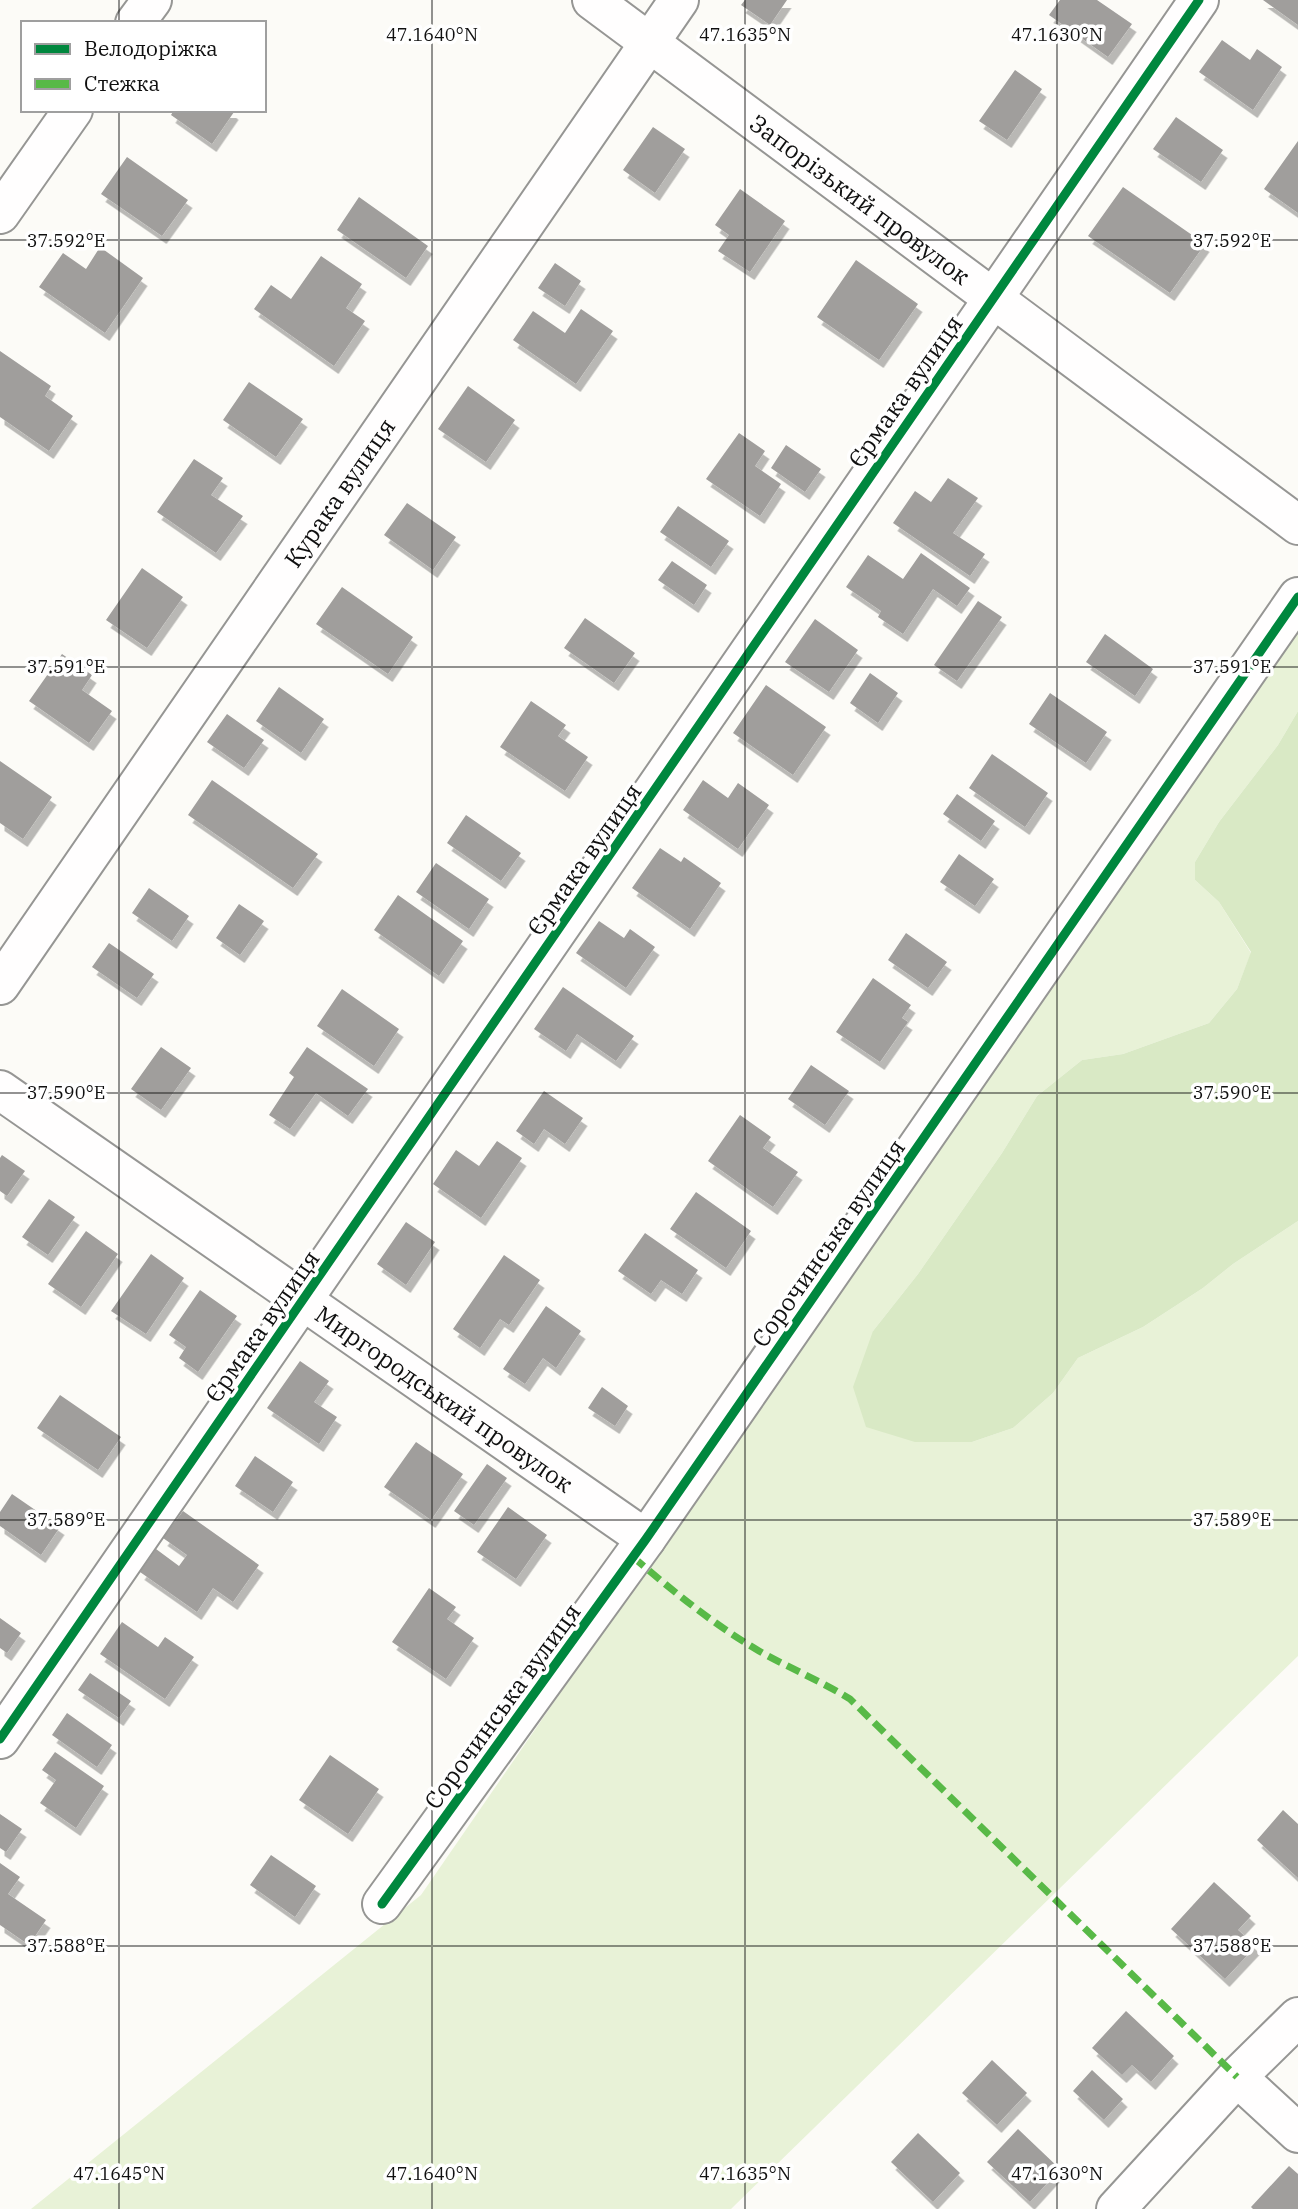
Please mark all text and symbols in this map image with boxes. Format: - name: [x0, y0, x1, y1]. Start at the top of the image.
- legend: [21, 21, 266, 112]
- text: 47.1640°N: [386, 23, 478, 46]
- text: 47.1635°N: [699, 23, 791, 46]
- text: 47.1630°N: [1011, 23, 1103, 46]
- text: Велодоріжка: [84, 34, 218, 62]
- text: Стежка: [84, 69, 160, 97]
- street label: Запорізький провулок: [743, 107, 977, 292]
- text: 37.592°E: [27, 229, 105, 252]
- text: 37.592°E: [1193, 229, 1271, 252]
- street label: Єрмака вулиця: [841, 309, 969, 473]
- street label: Курака вулиця: [277, 412, 402, 574]
- text: 37.591°E: [27, 655, 105, 678]
- text: 37.591°E: [1193, 655, 1271, 678]
- street label: Єрмака вулиця: [520, 777, 648, 941]
- text: 37.590°E: [27, 1081, 105, 1104]
- text: 37.590°E: [1193, 1081, 1271, 1104]
- street label: Сорочинська вулиця: [744, 1133, 912, 1353]
- street label: Єрмака вулиця: [198, 1244, 326, 1408]
- street label: Миргородський провулок: [309, 1298, 579, 1500]
- text: 37.589°E: [27, 1508, 105, 1531]
- text: 37.589°E: [1193, 1508, 1271, 1531]
- street label: Сорочинська вулиця: [416, 1597, 588, 1815]
- text: 37.588°E: [27, 1934, 105, 1957]
- text: 37.588°E: [1193, 1934, 1271, 1957]
- text: 47.1645°N: [73, 2162, 165, 2185]
- text: 47.1640°N: [386, 2162, 478, 2185]
- text: 47.1635°N: [699, 2162, 791, 2185]
- text: 47.1630°N: [1011, 2162, 1103, 2185]

